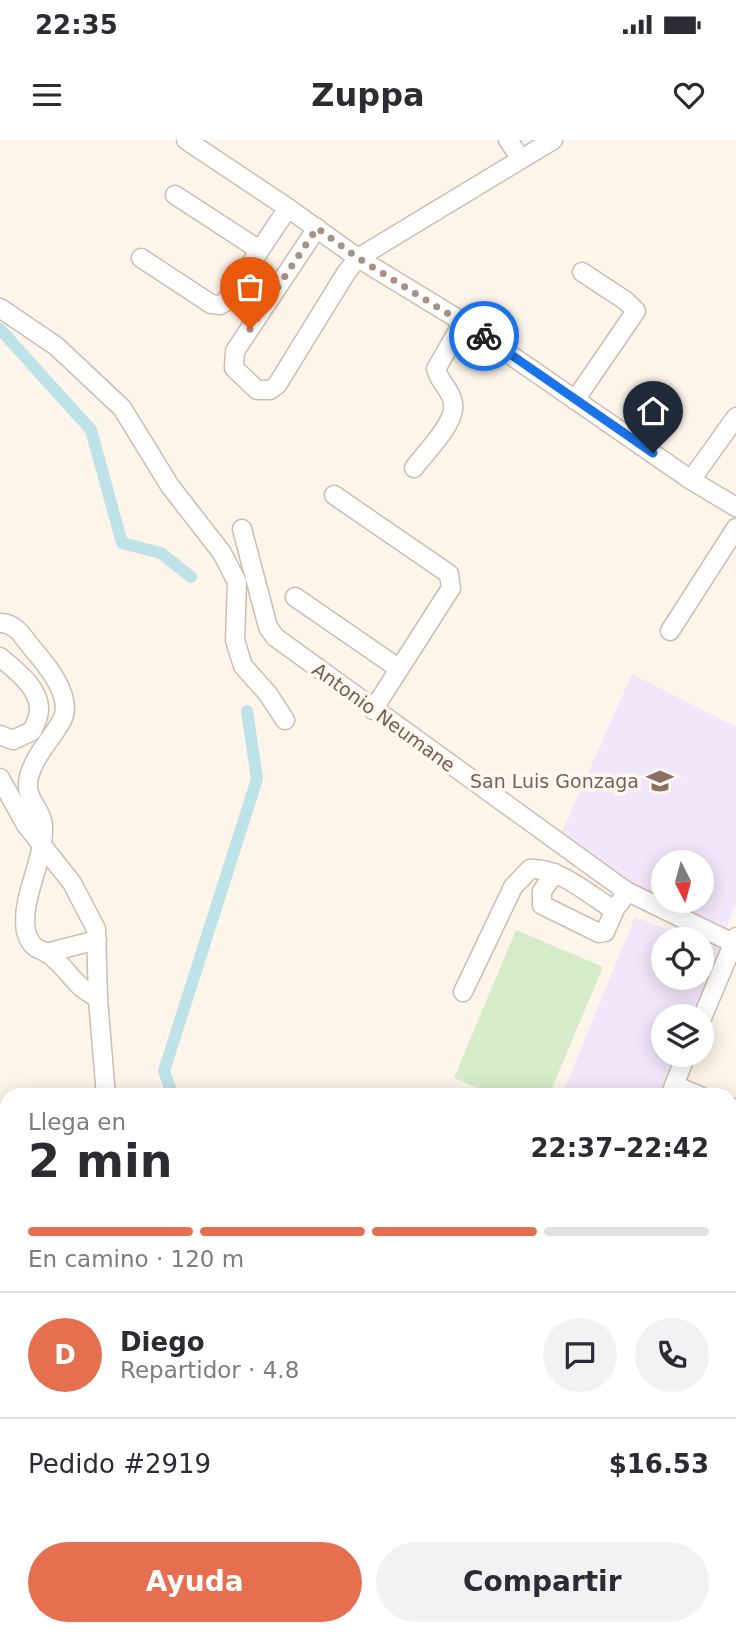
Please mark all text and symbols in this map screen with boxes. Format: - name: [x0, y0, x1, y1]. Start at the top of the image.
- text: 22:35: [35, 10, 118, 40]
- icon: menu: [28, 76, 66, 114]
- text: Zuppa: [311, 76, 425, 114]
- icon: heart: [670, 76, 708, 114]
- pin: [220, 257, 280, 329]
- icon: bag: [231, 268, 269, 306]
- courier: [449, 301, 519, 371]
- icon: bike: [465, 317, 503, 355]
- pin: [623, 381, 683, 453]
- icon: home: [634, 392, 672, 430]
- street label: Antonio Neumane: [308, 658, 460, 776]
- school or university icon: San Luis Gonzaga: [645, 766, 675, 796]
- place label: San Luis Gonzaga: [470, 770, 639, 792]
- north arrow: [651, 850, 714, 914]
- map controls: [651, 850, 714, 1067]
- button: locate: [651, 927, 714, 990]
- button: layers: [651, 1004, 714, 1067]
- text: Llega en: [28, 1109, 126, 1135]
- text: 22:37–22:42: [530, 1133, 709, 1163]
- text: 2 min: [28, 1134, 172, 1188]
- text: En camino · 120 m: [28, 1246, 244, 1272]
- button: chat: [543, 1318, 617, 1392]
- button: phone: [635, 1318, 709, 1392]
- text: Diego: [120, 1327, 205, 1357]
- text: D: [54, 1340, 76, 1370]
- text: Repartidor · 4.8: [120, 1357, 299, 1383]
- text: Pedido #2919: [28, 1449, 211, 1479]
- text: $16.53: [609, 1449, 709, 1479]
- button: Ayuda: [28, 1542, 362, 1622]
- button: Compartir: [376, 1542, 709, 1622]

